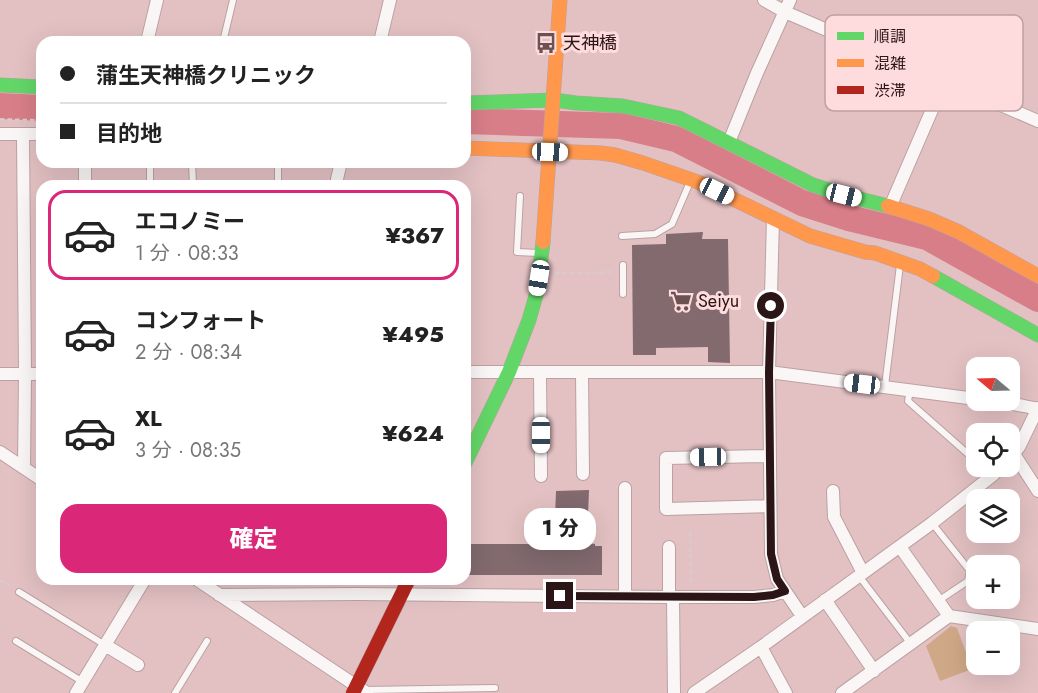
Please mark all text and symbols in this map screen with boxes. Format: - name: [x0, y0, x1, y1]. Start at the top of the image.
- legend: [825, 15, 1023, 111]
- text: 順調: [874, 25, 906, 48]
- place label: 天神橋: [563, 30, 617, 56]
- bus stop icon: 天神橋: [534, 31, 558, 55]
- text: 混雑: [874, 52, 906, 75]
- text: 蒲生天神橋クリニック: [96, 59, 316, 91]
- text: 渋滞: [874, 79, 906, 102]
- text: 目的地: [96, 117, 162, 149]
- car: [532, 142, 568, 162]
- car: [697, 175, 737, 207]
- car: [824, 182, 864, 208]
- text: エコノミー: [135, 205, 245, 237]
- icon: car: [63, 208, 117, 262]
- text: ¥367: [385, 219, 444, 251]
- text: 1 分 · 08:33: [135, 239, 239, 268]
- car: [527, 259, 551, 297]
- place label: Seiyu: [698, 288, 739, 314]
- supermarket icon: Seiyu: [669, 289, 693, 313]
- route start: [757, 292, 784, 319]
- text: コンフォート: [135, 304, 266, 336]
- icon: car: [63, 307, 117, 361]
- text: ¥495: [383, 318, 444, 350]
- text: 2 分 · 08:34: [135, 338, 242, 367]
- north arrow: [966, 357, 1020, 411]
- map controls: [966, 357, 1020, 675]
- car: [843, 373, 881, 395]
- text: XL: [135, 402, 162, 434]
- icon: car: [63, 406, 117, 460]
- text: ¥624: [382, 417, 444, 449]
- car: [532, 417, 550, 453]
- button: locate: [966, 423, 1020, 477]
- text: 3 分 · 08:35: [135, 436, 241, 465]
- car: [690, 448, 726, 466]
- button: layers: [966, 489, 1020, 543]
- button: 確定: [60, 504, 447, 573]
- callout: 1 分: [524, 509, 596, 551]
- text: 1 分: [542, 514, 578, 543]
- button: +: [966, 555, 1020, 609]
- route end: [546, 582, 573, 609]
- button: −: [966, 621, 1020, 675]

